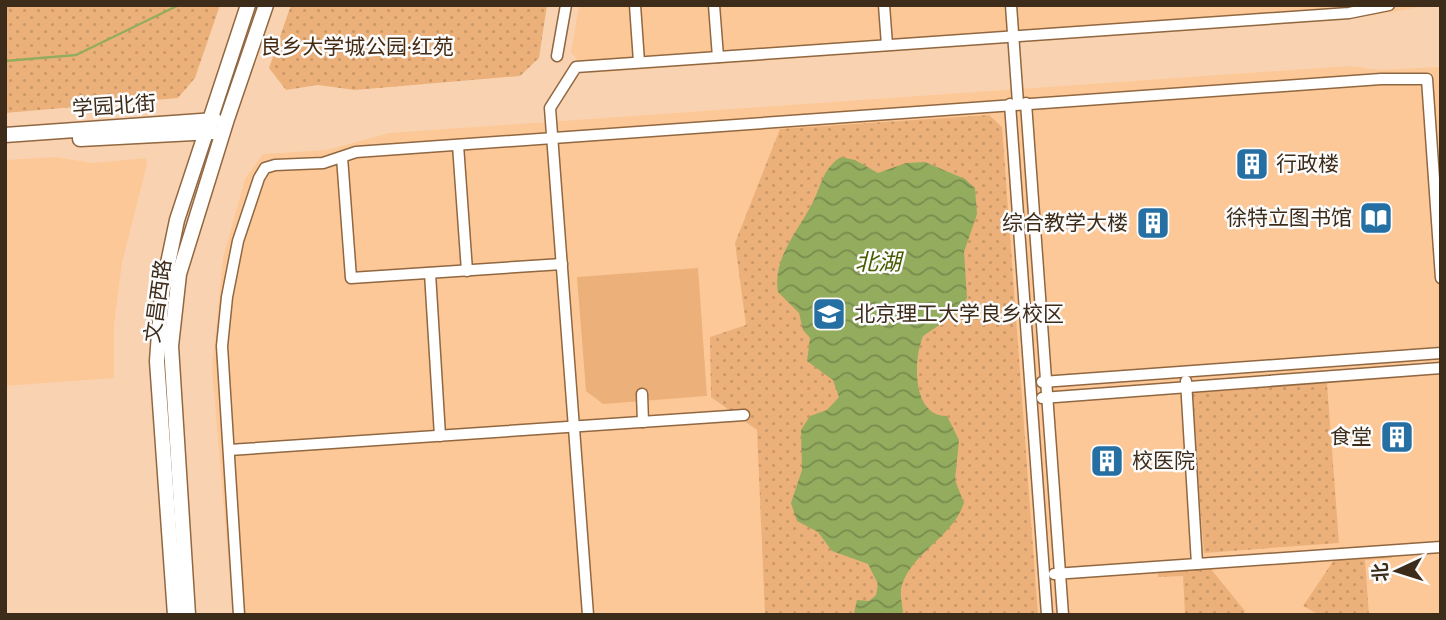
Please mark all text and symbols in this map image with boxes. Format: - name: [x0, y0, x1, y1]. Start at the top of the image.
- park label: 良乡大学城公园·红苑: [260, 34, 454, 60]
- street label: 学园北街: [71, 90, 157, 122]
- building icon: 行政楼: [1233, 145, 1271, 183]
- place label: 行政楼: [1276, 151, 1339, 177]
- library icon: 徐特立图书馆: [1357, 199, 1395, 237]
- building icon: 综合教学大楼: [1134, 204, 1172, 242]
- place label: 徐特立图书馆: [1226, 205, 1352, 231]
- place label: 综合教学大楼: [1002, 210, 1128, 236]
- water label: 北湖: [855, 248, 904, 276]
- street label: 文昌西路: [139, 258, 177, 344]
- school or university icon: 北京理工大学良乡校区: [810, 295, 848, 333]
- place label: 北京理工大学良乡校区: [854, 301, 1064, 327]
- building icon: 食堂: [1378, 418, 1416, 456]
- place label: 食堂: [1330, 424, 1372, 450]
- building icon: 校医院: [1088, 442, 1126, 480]
- place label: 校医院: [1132, 448, 1195, 474]
- north arrow: [1362, 536, 1432, 606]
- text: 北: [1368, 562, 1393, 582]

